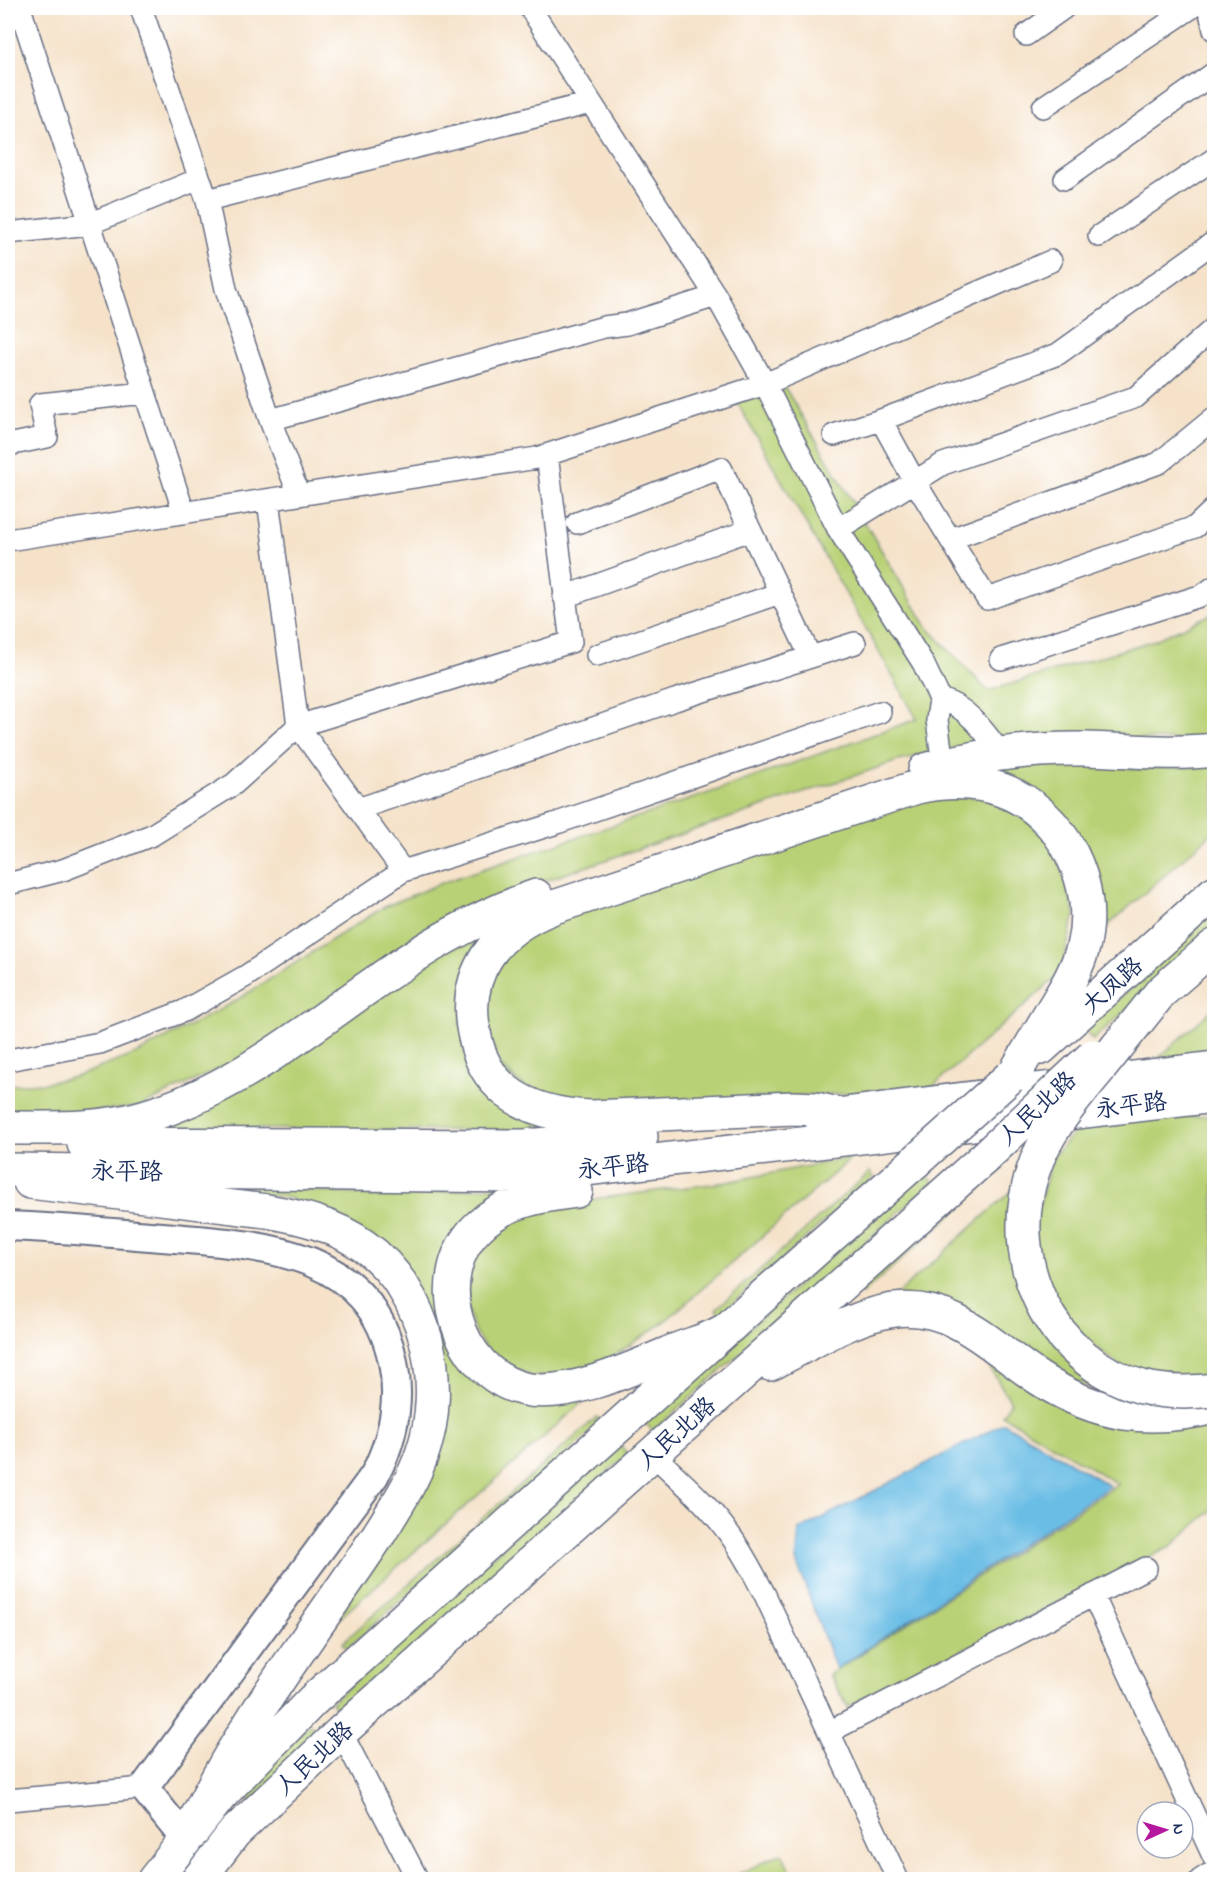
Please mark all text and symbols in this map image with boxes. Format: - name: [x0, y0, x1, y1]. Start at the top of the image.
- street label: 大凤路: [1075, 950, 1152, 1024]
- street label: 人民北路: [992, 1064, 1086, 1155]
- street label: 永平路: [1093, 1086, 1169, 1129]
- street label: 永平路: [576, 1147, 651, 1190]
- street label: 永平路: [91, 1155, 163, 1192]
- street label: 人民北路: [630, 1390, 725, 1480]
- street label: 人民北路: [269, 1714, 363, 1805]
- north arrow: [1135, 1800, 1195, 1860]
- text: N: [1166, 1823, 1190, 1836]

